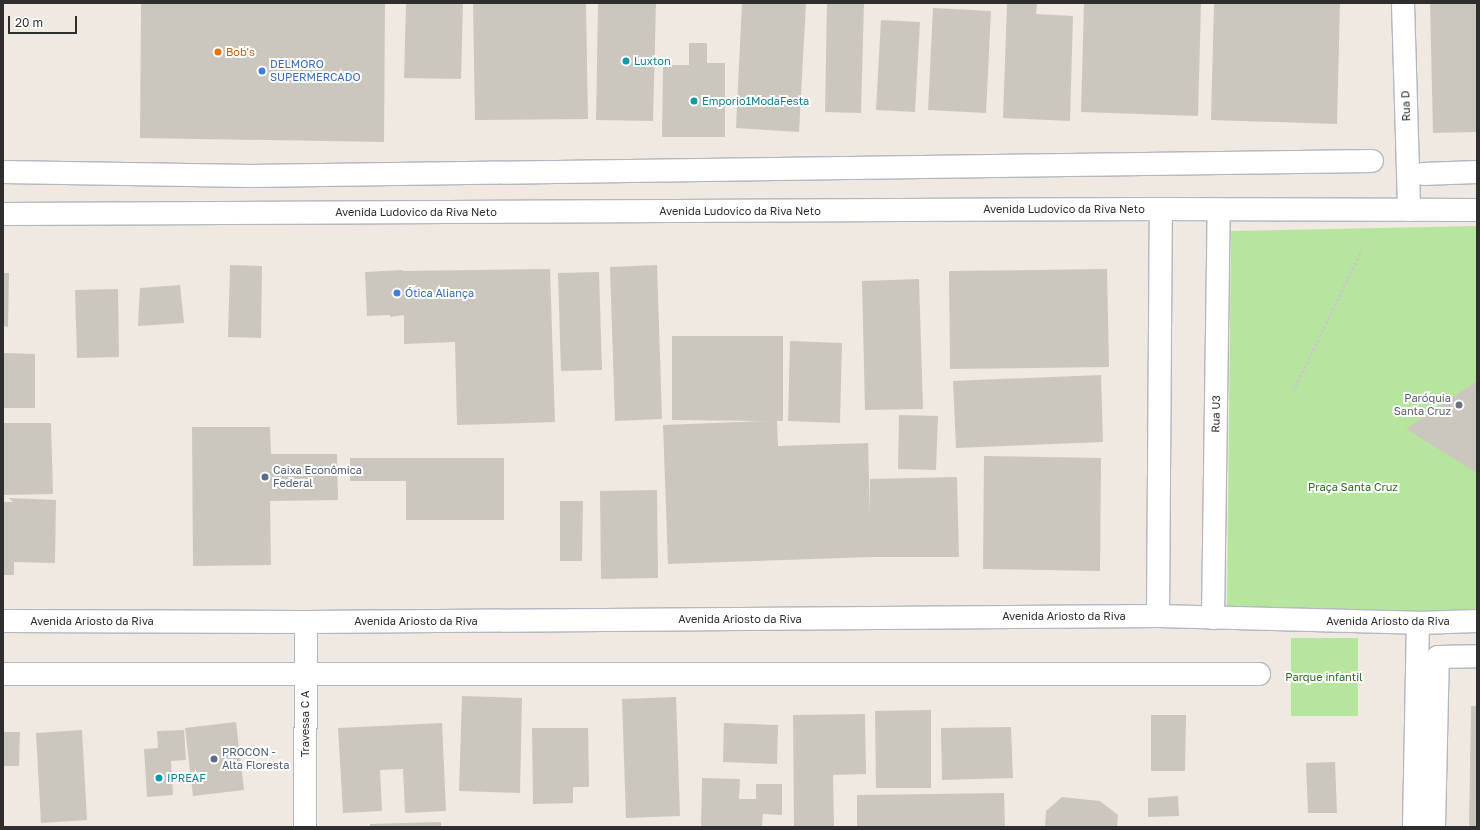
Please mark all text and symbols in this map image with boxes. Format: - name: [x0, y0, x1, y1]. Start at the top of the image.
- scale bar: [10, 8, 79, 34]
- text: 20 m: [15, 15, 43, 30]
- place label: Bob's: [226, 45, 255, 59]
- marker: Bob's: [213, 47, 223, 57]
- place label: Luxton: [634, 54, 671, 68]
- marker: Luxton: [621, 56, 631, 66]
- place label: DELMORO SUPERMERCADO: [270, 58, 361, 84]
- marker: DELMORO SUPERMERCADO: [257, 66, 267, 76]
- street label: Rua D: [1399, 90, 1413, 122]
- place label: Emporio1ModaFesta: [702, 94, 809, 108]
- marker: Emporio1ModaFesta: [689, 96, 699, 106]
- street label: Avenida Ludovico da Riva Neto: [983, 202, 1145, 216]
- street label: Avenida Ludovico da Riva Neto: [659, 204, 821, 218]
- street label: Avenida Ludovico da Riva Neto: [335, 205, 497, 219]
- place label: Ótica Aliança: [405, 286, 474, 300]
- marker: Ótica Aliança: [392, 288, 402, 298]
- place label: Paróquia Santa Cruz: [1394, 392, 1451, 418]
- street label: Rua U3: [1209, 395, 1223, 433]
- marker: Paróquia Santa Cruz: [1454, 400, 1464, 410]
- place label: Caixa Econômica Federal: [273, 464, 362, 490]
- marker: Caixa Econômica Federal: [260, 472, 270, 482]
- park label: Praça Santa Cruz: [1308, 480, 1398, 494]
- street label: Avenida Ariosto da Riva: [1002, 609, 1126, 623]
- street label: Avenida Ariosto da Riva: [678, 612, 802, 626]
- street label: Avenida Ariosto da Riva: [30, 614, 154, 628]
- street label: Avenida Ariosto da Riva: [354, 614, 478, 628]
- street label: Avenida Ariosto da Riva: [1326, 614, 1450, 628]
- park label: Parque infantil: [1285, 670, 1363, 684]
- street label: Travessa C A: [298, 691, 312, 757]
- place label: PROCON - Alta Floresta: [222, 746, 289, 772]
- marker: PROCON - Alta Floresta: [209, 754, 219, 764]
- place label: IPREAF: [167, 771, 206, 785]
- marker: IPREAF: [154, 773, 164, 783]

